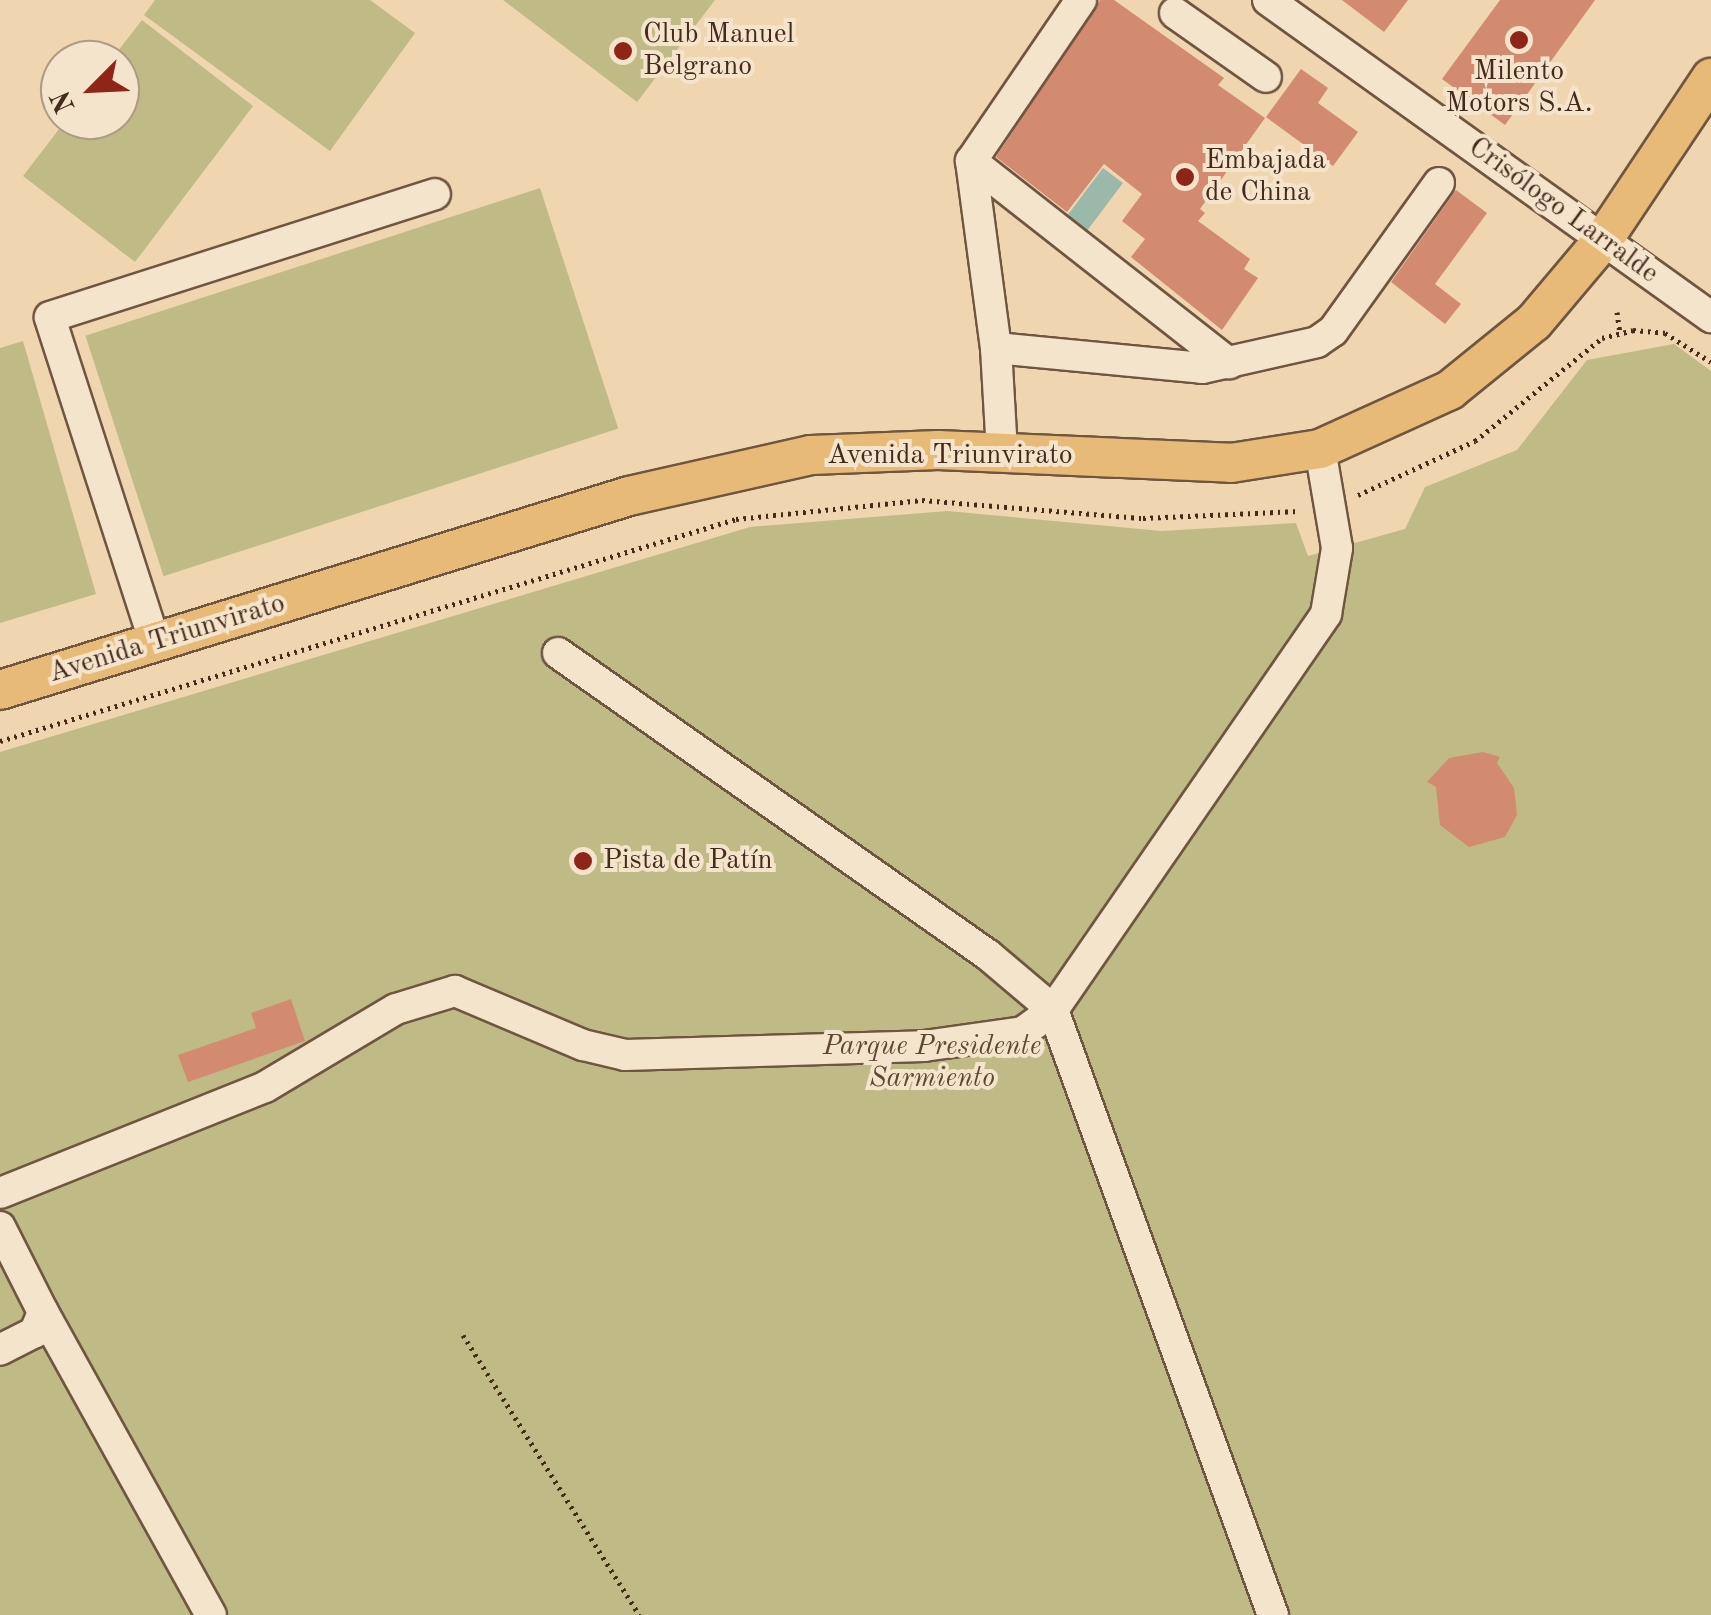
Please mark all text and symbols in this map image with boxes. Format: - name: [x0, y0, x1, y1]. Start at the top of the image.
- place label: Club Manuel Belgrano: [643, 18, 794, 84]
- marker: Milento Motors S.A.: [1508, 29, 1530, 51]
- north arrow: [40, 40, 140, 140]
- marker: Club Manuel Belgrano: [612, 40, 634, 62]
- place label: Milento Motors S.A.: [1446, 55, 1592, 121]
- text: N: [47, 86, 82, 117]
- street label: Crisólogo Larralde: [1461, 131, 1665, 291]
- place label: Embajada de China: [1205, 144, 1326, 210]
- marker: Embajada de China: [1174, 166, 1196, 188]
- street label: Avenida Triunvirato: [827, 439, 1073, 473]
- street label: Avenida Triunvirato: [45, 587, 289, 691]
- place label: Pista de Patín: [603, 844, 773, 878]
- marker: Pista de Patín: [572, 850, 594, 872]
- park label: Parque Presidente Sarmiento: [823, 1030, 1041, 1096]

